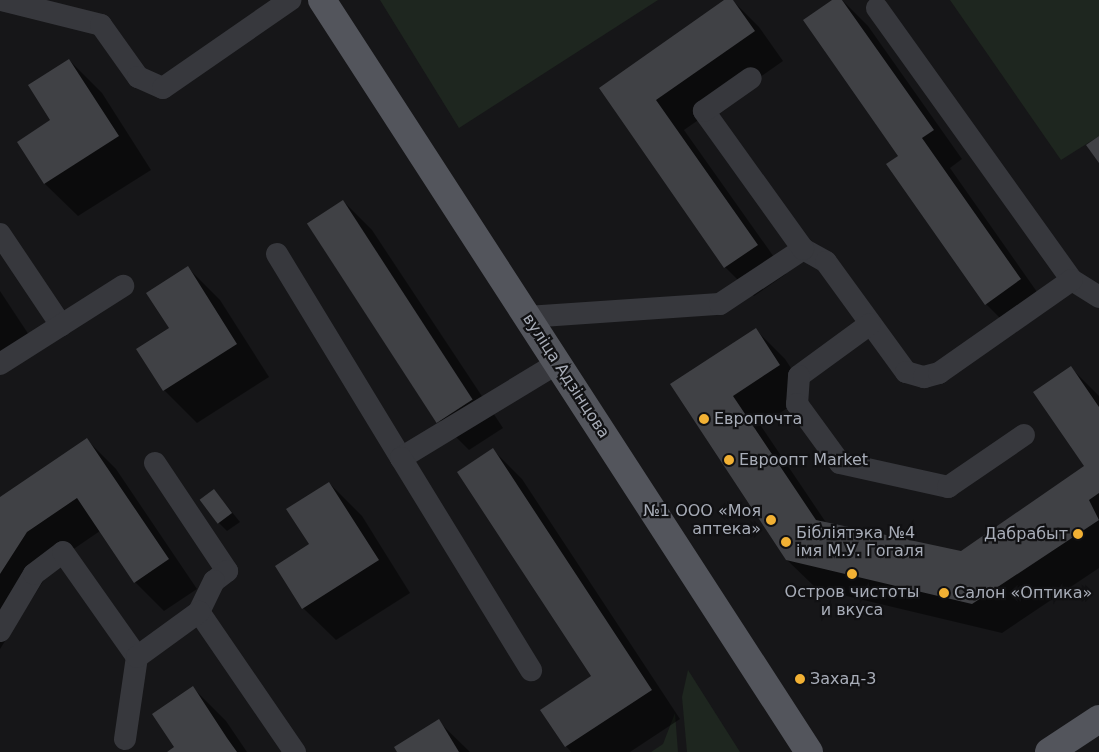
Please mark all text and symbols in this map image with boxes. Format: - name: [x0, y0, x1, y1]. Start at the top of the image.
- street label: вуліца Адзінцова: [519, 310, 613, 442]
- place label: Европочта: [714, 409, 802, 429]
- marker: Европочта: [698, 413, 710, 425]
- place label: Евроопт Market: [739, 450, 868, 470]
- marker: Евроопт Market: [723, 454, 735, 466]
- place label: №1 ООО «Моя аптека»: [643, 501, 761, 539]
- marker: №1 ООО «Моя аптека»: [765, 514, 777, 526]
- place label: Бібліятэка №4 імя М.У. Гогаля: [796, 523, 924, 561]
- place label: Дабрабыт: [984, 524, 1068, 544]
- marker: Дабрабыт: [1072, 528, 1084, 540]
- marker: Бібліятэка №4 імя М.У. Гогаля: [780, 536, 792, 548]
- marker: Остров чистоты и вкуса: [846, 568, 858, 580]
- place label: Остров чистоты и вкуса: [785, 582, 919, 620]
- place label: Салон «Оптика»: [954, 583, 1092, 603]
- marker: Салон «Оптика»: [938, 587, 950, 599]
- place label: Захад-3: [810, 669, 876, 689]
- marker: Захад-3: [794, 673, 806, 685]

